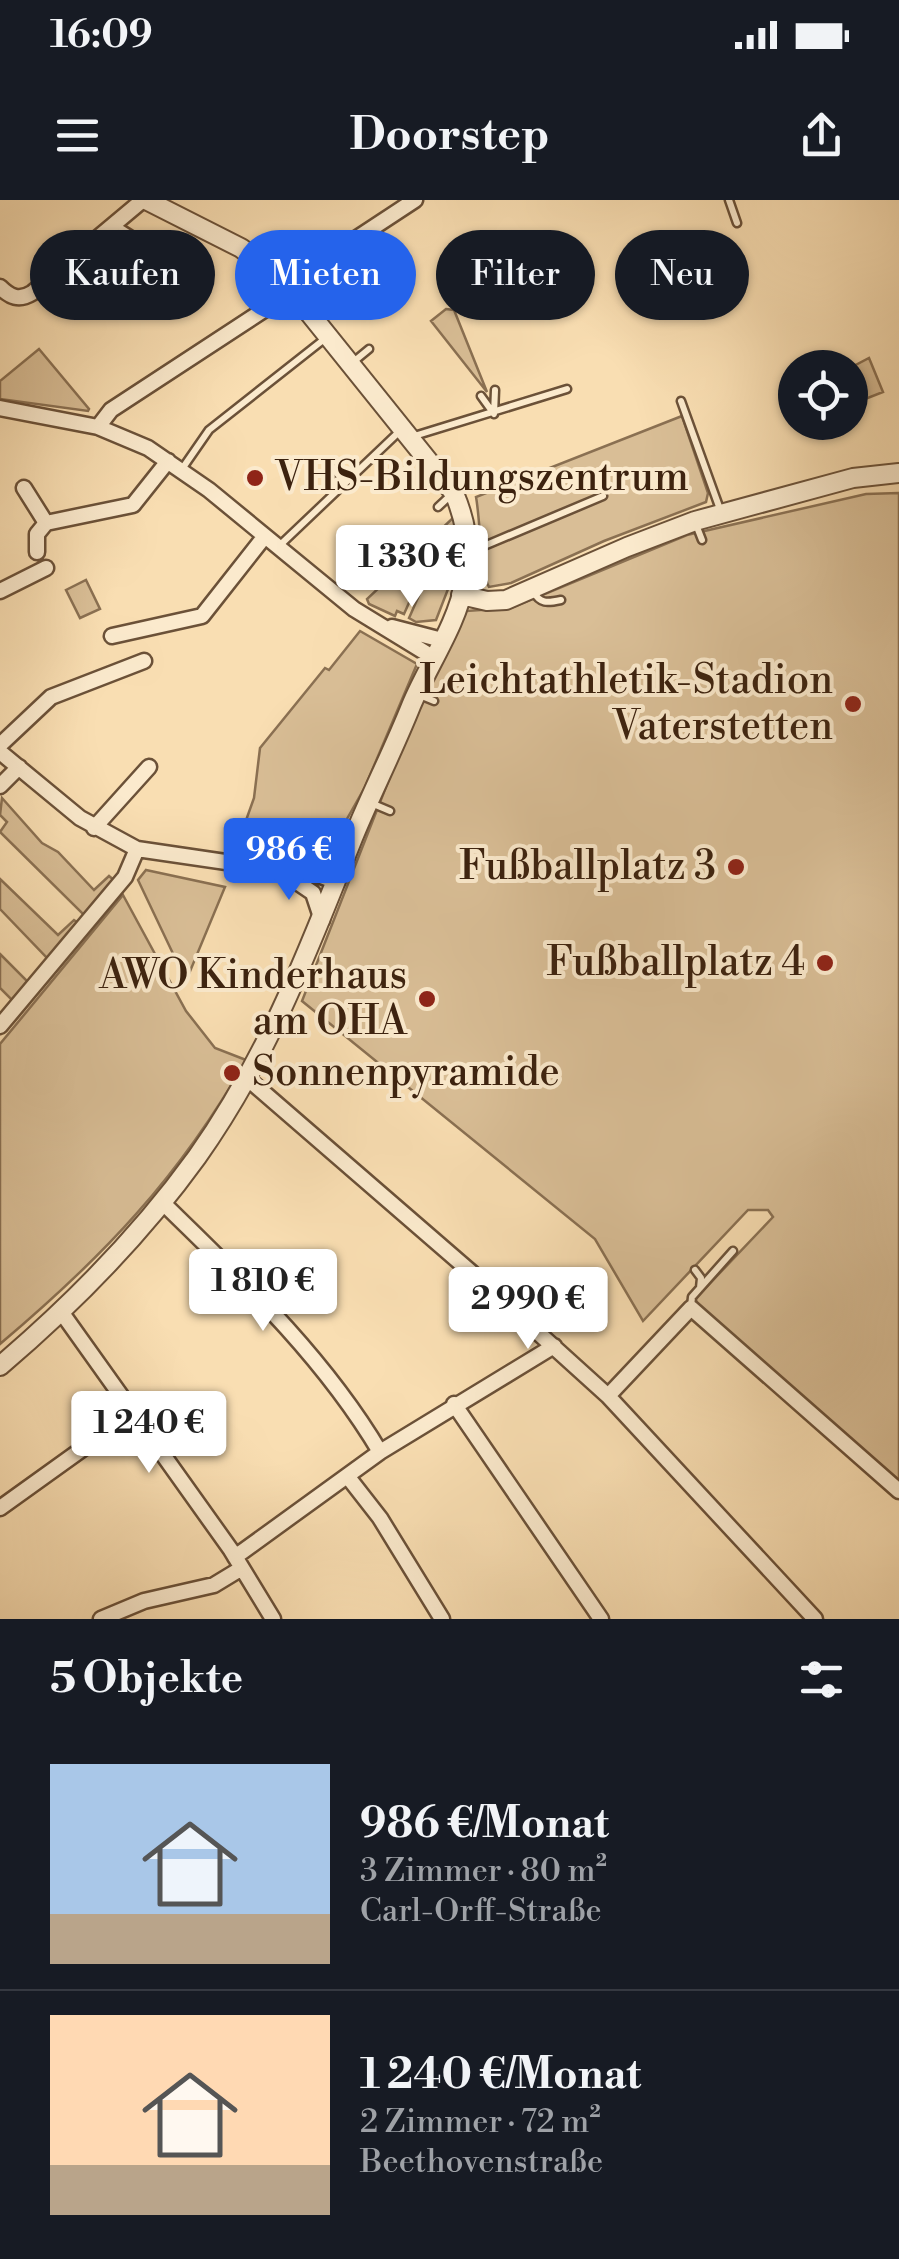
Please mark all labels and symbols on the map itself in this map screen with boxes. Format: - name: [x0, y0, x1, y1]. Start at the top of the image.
- place label: VHS-Bildungszentrum: [274, 453, 689, 504]
- marker: VHS-Bildungszentrum: [244, 467, 266, 489]
- pin: 1 330 €: [320, 525, 504, 610]
- place label: Leichtathletik-Stadion Vaterstetten: [419, 656, 833, 752]
- marker: Leichtathletik-Stadion Vaterstetten: [842, 693, 864, 715]
- pin: 986 €: [219, 818, 359, 903]
- place label: Fußballplatz 3: [459, 842, 716, 892]
- marker: Fußballplatz 3: [725, 856, 747, 878]
- place label: Fußballplatz 4: [546, 938, 805, 988]
- place label: AWO Kinderhaus am OHA: [98, 951, 409, 1047]
- marker: Fußballplatz 4: [814, 952, 836, 974]
- marker: AWO Kinderhaus am OHA: [416, 988, 438, 1010]
- place label: Sonnenpyramide: [252, 1048, 560, 1099]
- marker: Sonnenpyramide: [221, 1062, 243, 1084]
- pin: 1 810 €: [171, 1249, 355, 1334]
- pin: 2 990 €: [436, 1267, 620, 1352]
- pin: 1 240 €: [57, 1391, 241, 1476]

